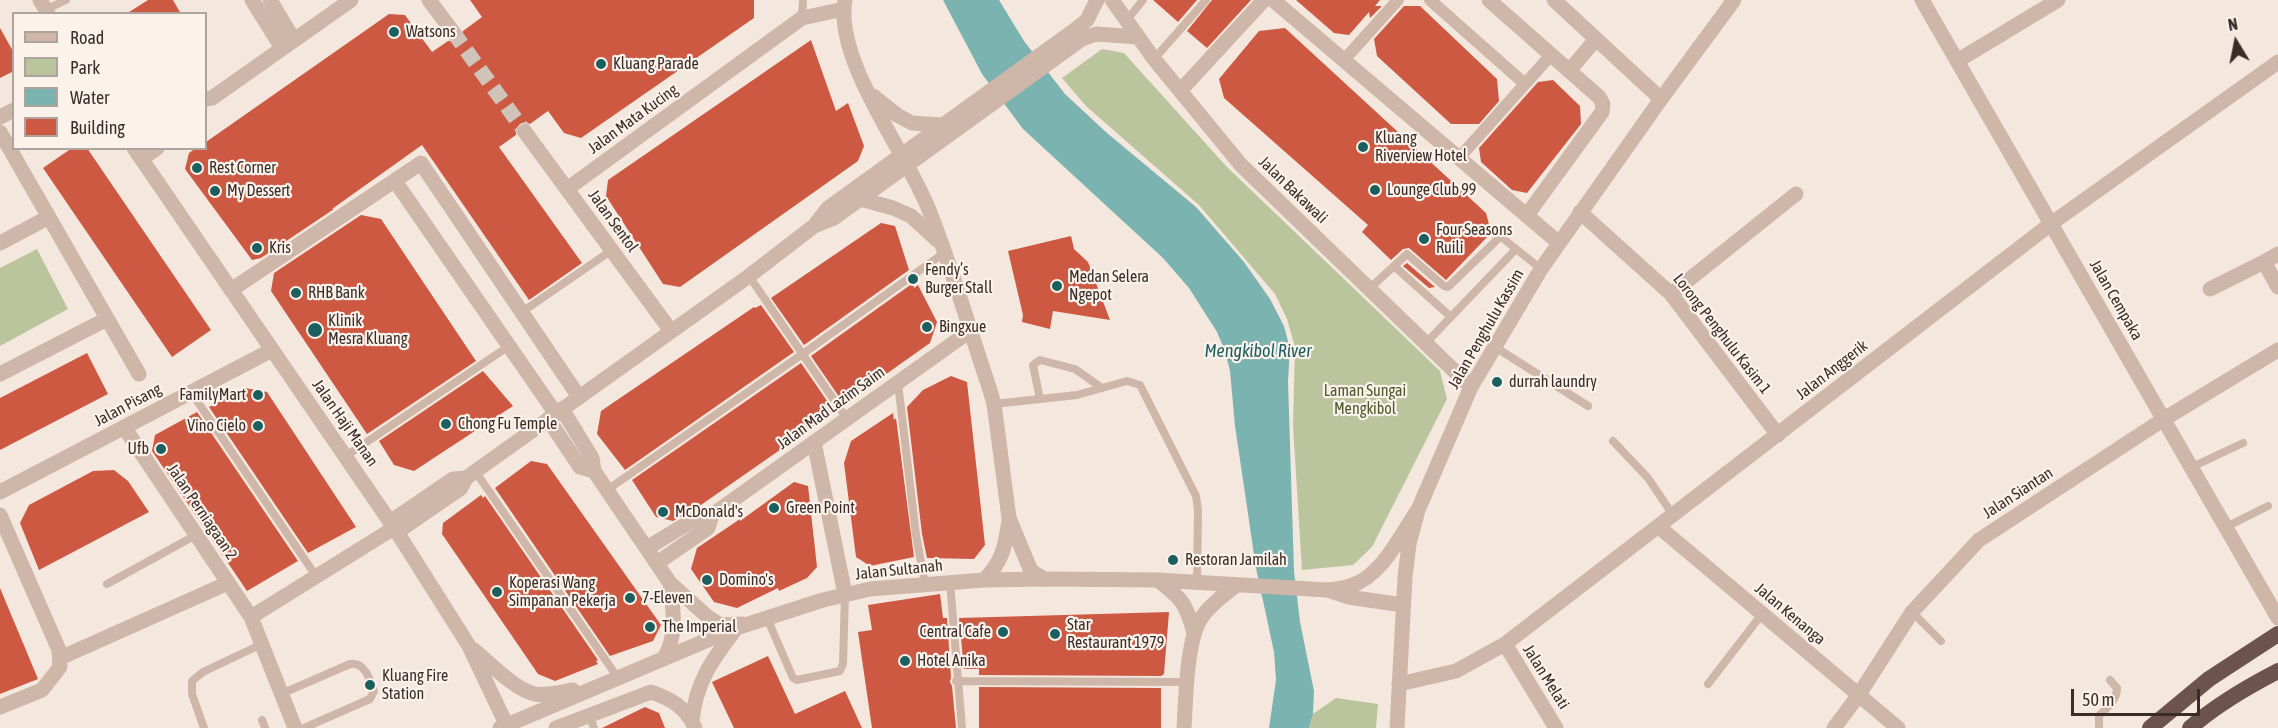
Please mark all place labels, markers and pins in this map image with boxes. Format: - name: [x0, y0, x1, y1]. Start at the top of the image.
- place label: Watsons: [406, 22, 456, 42]
- marker: Watsons: [387, 25, 401, 39]
- place label: Kluang Parade: [613, 54, 699, 74]
- marker: Kluang Parade: [594, 57, 608, 71]
- place label: Kluang Riverview Hotel: [1375, 128, 1467, 166]
- marker: Kluang Riverview Hotel: [1356, 140, 1370, 154]
- place label: Rest Corner: [209, 158, 276, 178]
- marker: Rest Corner: [190, 161, 204, 175]
- place label: Lounge Club 99: [1387, 180, 1476, 200]
- place label: My Dessert: [227, 181, 290, 201]
- marker: Lounge Club 99: [1368, 183, 1382, 197]
- marker: My Dessert: [208, 184, 222, 198]
- place label: Four Seasons Ruili: [1436, 220, 1512, 258]
- marker: Four Seasons Ruili: [1417, 232, 1431, 246]
- place label: Kris: [269, 238, 291, 258]
- marker: Kris: [250, 241, 264, 255]
- place label: Fendy’s Burger Stall: [925, 260, 993, 298]
- place label: Medan Selera Ngepot: [1069, 267, 1149, 305]
- marker: Fendy’s Burger Stall: [906, 272, 920, 286]
- marker: Medan Selera Ngepot: [1050, 279, 1064, 293]
- place label: RHB Bank: [308, 283, 365, 303]
- marker: RHB Bank: [289, 286, 303, 300]
- place label: Klinik Mesra Kluang: [328, 311, 408, 349]
- place label: Bingxue: [939, 317, 986, 337]
- marker: Bingxue: [920, 320, 934, 334]
- marker: Klinik Mesra Kluang: [306, 321, 324, 339]
- place label: durrah laundry: [1509, 372, 1597, 392]
- marker: durrah laundry: [1490, 375, 1504, 389]
- place label: FamilyMart: [179, 385, 246, 405]
- marker: FamilyMart: [251, 388, 265, 402]
- place label: Chong Fu Temple: [458, 414, 557, 434]
- place label: Vino Cielo: [187, 416, 246, 436]
- marker: Chong Fu Temple: [439, 417, 453, 431]
- marker: Vino Cielo: [251, 419, 265, 433]
- place label: Ufb: [128, 439, 149, 459]
- marker: Ufb: [154, 442, 168, 456]
- place label: Green Point: [786, 498, 855, 518]
- marker: Green Point: [767, 501, 781, 515]
- place label: McDonald's: [675, 502, 743, 522]
- marker: McDonald's: [656, 505, 670, 519]
- place label: Restoran Jamilah: [1185, 550, 1287, 570]
- marker: Restoran Jamilah: [1166, 553, 1180, 567]
- place label: Domino's: [719, 570, 774, 590]
- place label: Koperasi Wang Simpanan Pekerja: [509, 573, 616, 611]
- marker: Domino's: [700, 573, 714, 587]
- marker: Koperasi Wang Simpanan Pekerja: [490, 585, 504, 599]
- place label: 7-Eleven: [642, 588, 693, 608]
- marker: 7-Eleven: [623, 591, 637, 605]
- place label: Star Restaurant 1979: [1067, 615, 1164, 653]
- place label: The Imperial: [662, 617, 736, 637]
- marker: The Imperial: [643, 620, 657, 634]
- place label: Central Cafe: [920, 622, 991, 642]
- marker: Central Cafe: [996, 625, 1010, 639]
- marker: Star Restaurant 1979: [1048, 627, 1062, 641]
- place label: Hotel Anika: [917, 651, 986, 671]
- marker: Hotel Anika: [898, 654, 912, 668]
- place label: Kluang Fire Station: [382, 666, 448, 704]
- marker: Kluang Fire Station: [363, 678, 377, 692]

